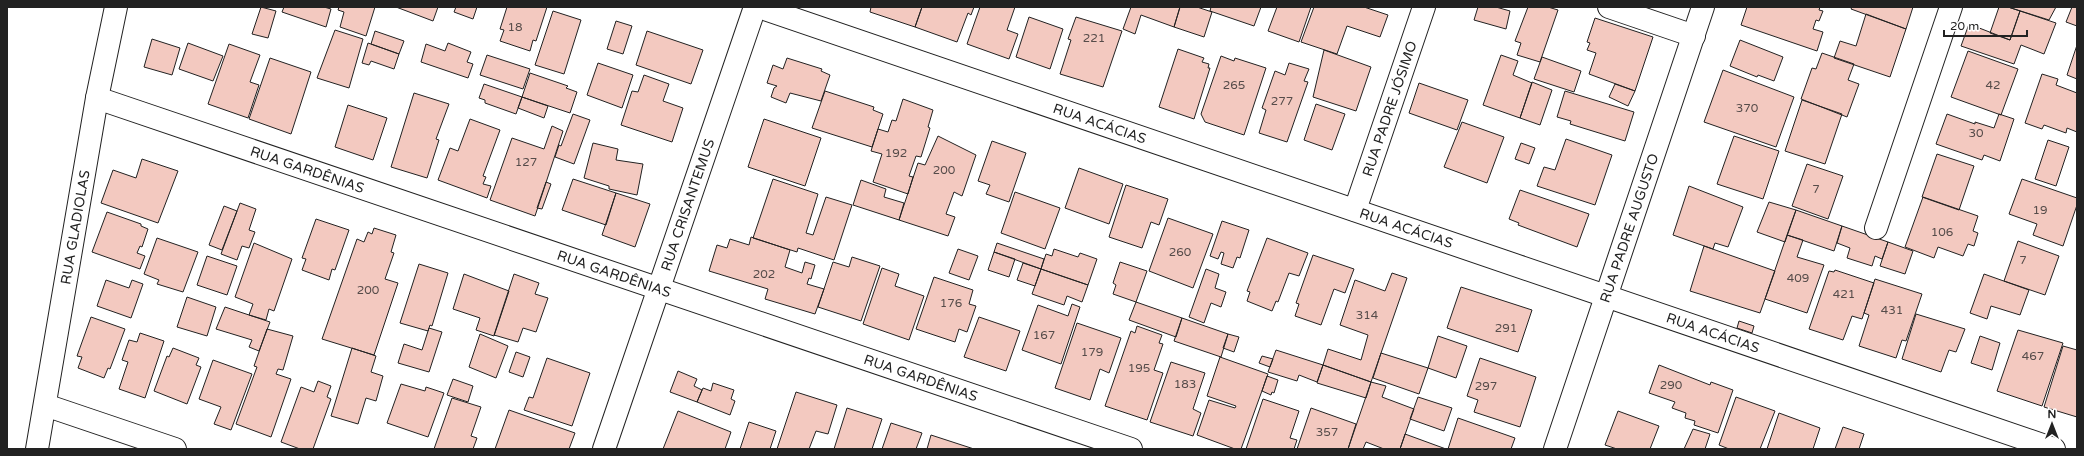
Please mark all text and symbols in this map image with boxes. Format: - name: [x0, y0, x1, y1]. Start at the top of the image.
- scale bar: [1944, 12, 2027, 38]
- text: 20 m: [1950, 19, 1979, 33]
- house number: 18: [507, 20, 523, 34]
- house number: 221: [1083, 31, 1105, 45]
- street label: RUA PADRE JÓSIMO: [1359, 39, 1420, 179]
- house number: 265: [1223, 78, 1245, 92]
- house number: 42: [1985, 78, 2001, 92]
- house number: 277: [1271, 94, 1293, 108]
- street label: RUA ACÁCIAS: [1051, 100, 1149, 147]
- house number: 370: [1736, 101, 1759, 115]
- house number: 30: [1968, 126, 1984, 140]
- street label: RUA CRISANTEMUS: [657, 136, 718, 273]
- street label: RUA GARDÊNIAS: [248, 142, 367, 197]
- house number: 192: [885, 146, 907, 160]
- street label: RUA PADRE AUGUSTO: [1596, 151, 1662, 305]
- house number: 127: [515, 155, 537, 169]
- house number: 200: [933, 163, 956, 177]
- street label: RUA GLADIOLAS: [57, 168, 93, 286]
- house number: 7: [1812, 182, 1820, 196]
- house number: 19: [2032, 203, 2048, 217]
- street label: RUA ACÁCIAS: [1357, 204, 1456, 252]
- house number: 106: [1931, 225, 1953, 239]
- house number: 260: [1169, 245, 1192, 259]
- street label: RUA GARDÊNIAS: [555, 246, 674, 301]
- house number: 7: [2019, 253, 2027, 267]
- house number: 202: [753, 267, 775, 281]
- house number: 409: [1787, 271, 1809, 285]
- house number: 200: [357, 283, 380, 297]
- house number: 421: [1833, 287, 1855, 301]
- house number: 176: [940, 296, 962, 310]
- house number: 431: [1881, 303, 1903, 317]
- house number: 314: [1356, 308, 1379, 322]
- street label: RUA ACÁCIAS: [1664, 309, 1762, 357]
- house number: 291: [1495, 321, 1517, 335]
- house number: 167: [1033, 328, 1055, 342]
- house number: 179: [1081, 345, 1103, 359]
- house number: 467: [2022, 349, 2044, 363]
- street label: RUA GARDÊNIAS: [862, 350, 980, 405]
- house number: 195: [1128, 361, 1150, 375]
- house number: 183: [1174, 377, 1196, 391]
- house number: 290: [1660, 378, 1683, 392]
- house number: 297: [1475, 379, 1497, 393]
- north arrow: [2032, 404, 2072, 444]
- text: N: [2048, 408, 2056, 421]
- house number: 357: [1316, 425, 1338, 439]

